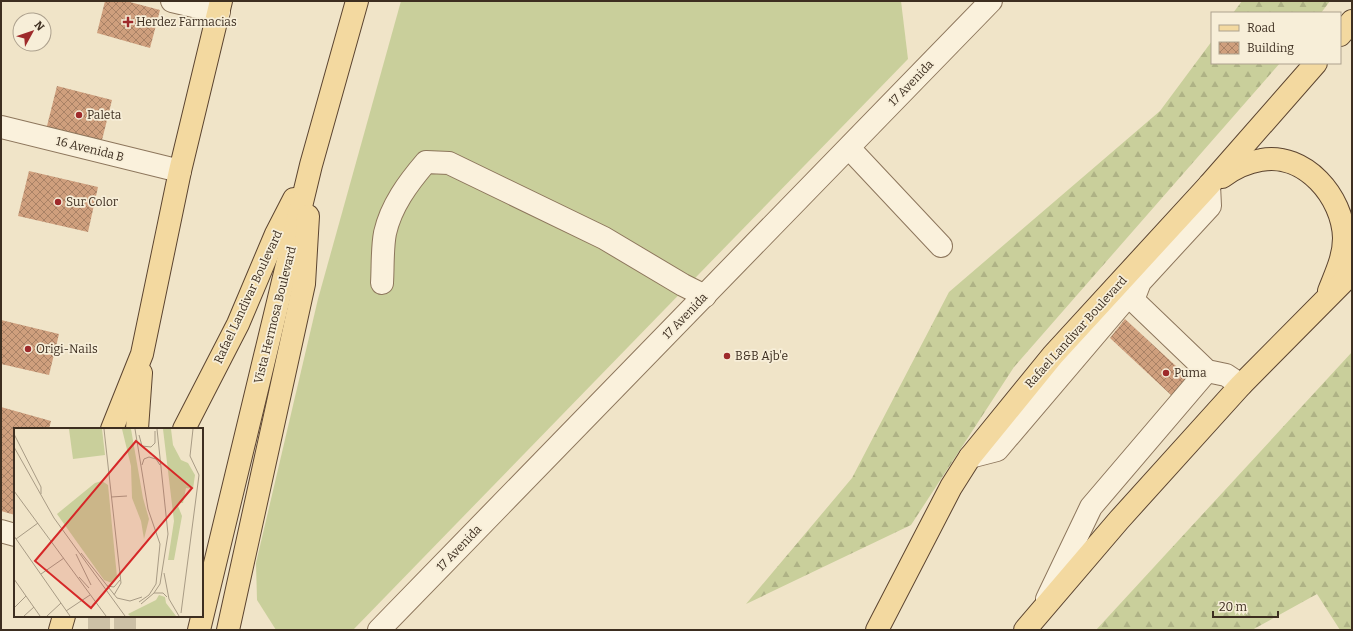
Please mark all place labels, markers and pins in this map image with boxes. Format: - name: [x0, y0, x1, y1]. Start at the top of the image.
- place label: Herdez Farmacias: [136, 15, 237, 29]
- marker: Herdez Farmacias: [123, 17, 133, 27]
- place label: Paleta: [87, 108, 122, 122]
- marker: Paleta: [74, 110, 84, 120]
- place label: Sur Color: [66, 195, 119, 209]
- marker: Sur Color: [53, 197, 63, 207]
- place label: Origi-Nails: [36, 342, 98, 356]
- marker: Origi-Nails: [23, 344, 33, 354]
- place label: B&B Ajb'e: [735, 349, 788, 363]
- marker: B&B Ajb'e: [722, 351, 732, 361]
- place label: Puma: [1174, 366, 1207, 380]
- marker: Puma: [1161, 368, 1171, 378]

